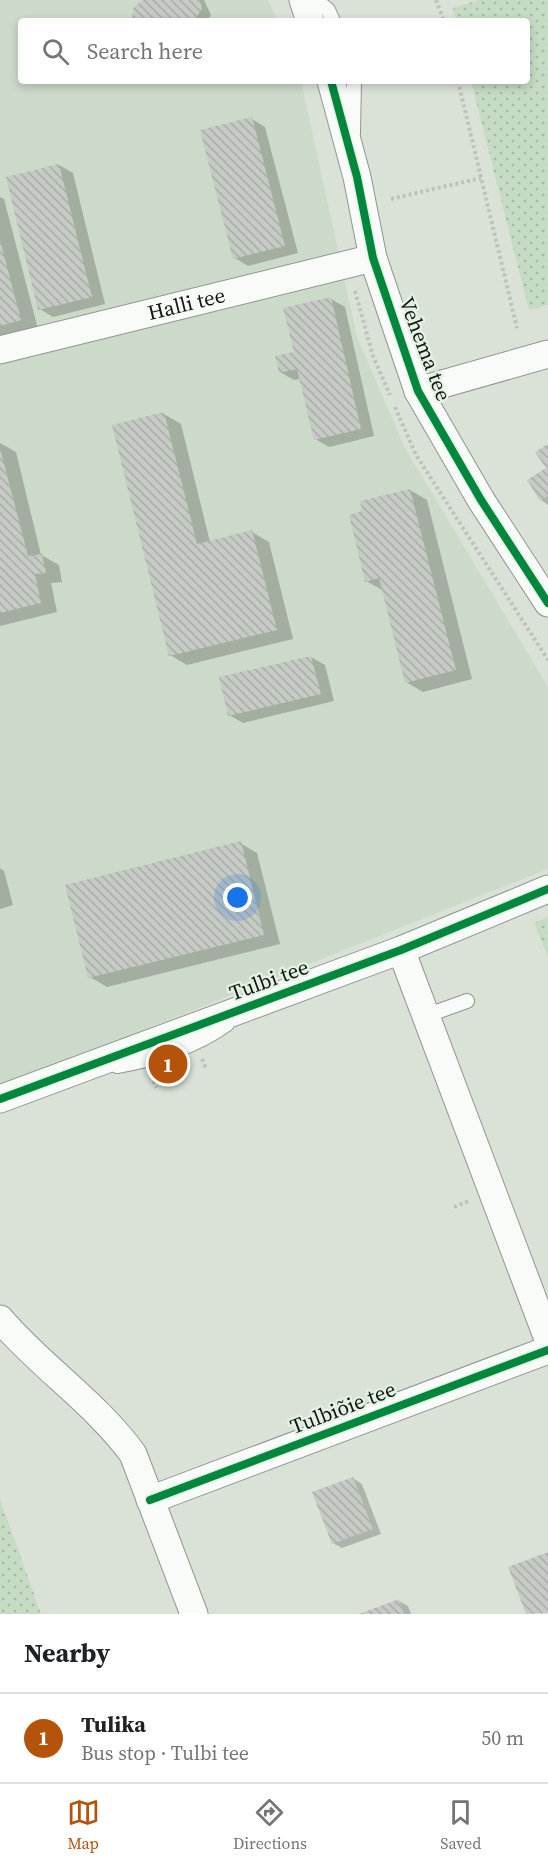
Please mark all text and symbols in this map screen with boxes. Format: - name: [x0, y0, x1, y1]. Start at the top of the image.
- search box: [18, 18, 530, 84]
- icon: search: [39, 35, 72, 68]
- text: Search here: [87, 36, 203, 66]
- street label: Halli tee: [145, 280, 228, 327]
- street label: Vehema tee: [392, 293, 459, 405]
- your location: [223, 883, 252, 912]
- street label: Tulbi tee: [225, 952, 312, 1007]
- pin: 1: [148, 1042, 188, 1086]
- street label: Tulbiõie tee: [286, 1374, 400, 1441]
- text: Nearby: [24, 1635, 110, 1671]
- text: Tulika: [81, 1709, 146, 1739]
- text: 1: [38, 1724, 49, 1752]
- text: 50 m: [481, 1724, 524, 1752]
- text: Bus stop · Tulbi tee: [81, 1739, 249, 1767]
- tab: Map: [67, 1796, 100, 1854]
- tab: Directions: [233, 1796, 307, 1854]
- tab: Saved: [440, 1796, 481, 1854]

